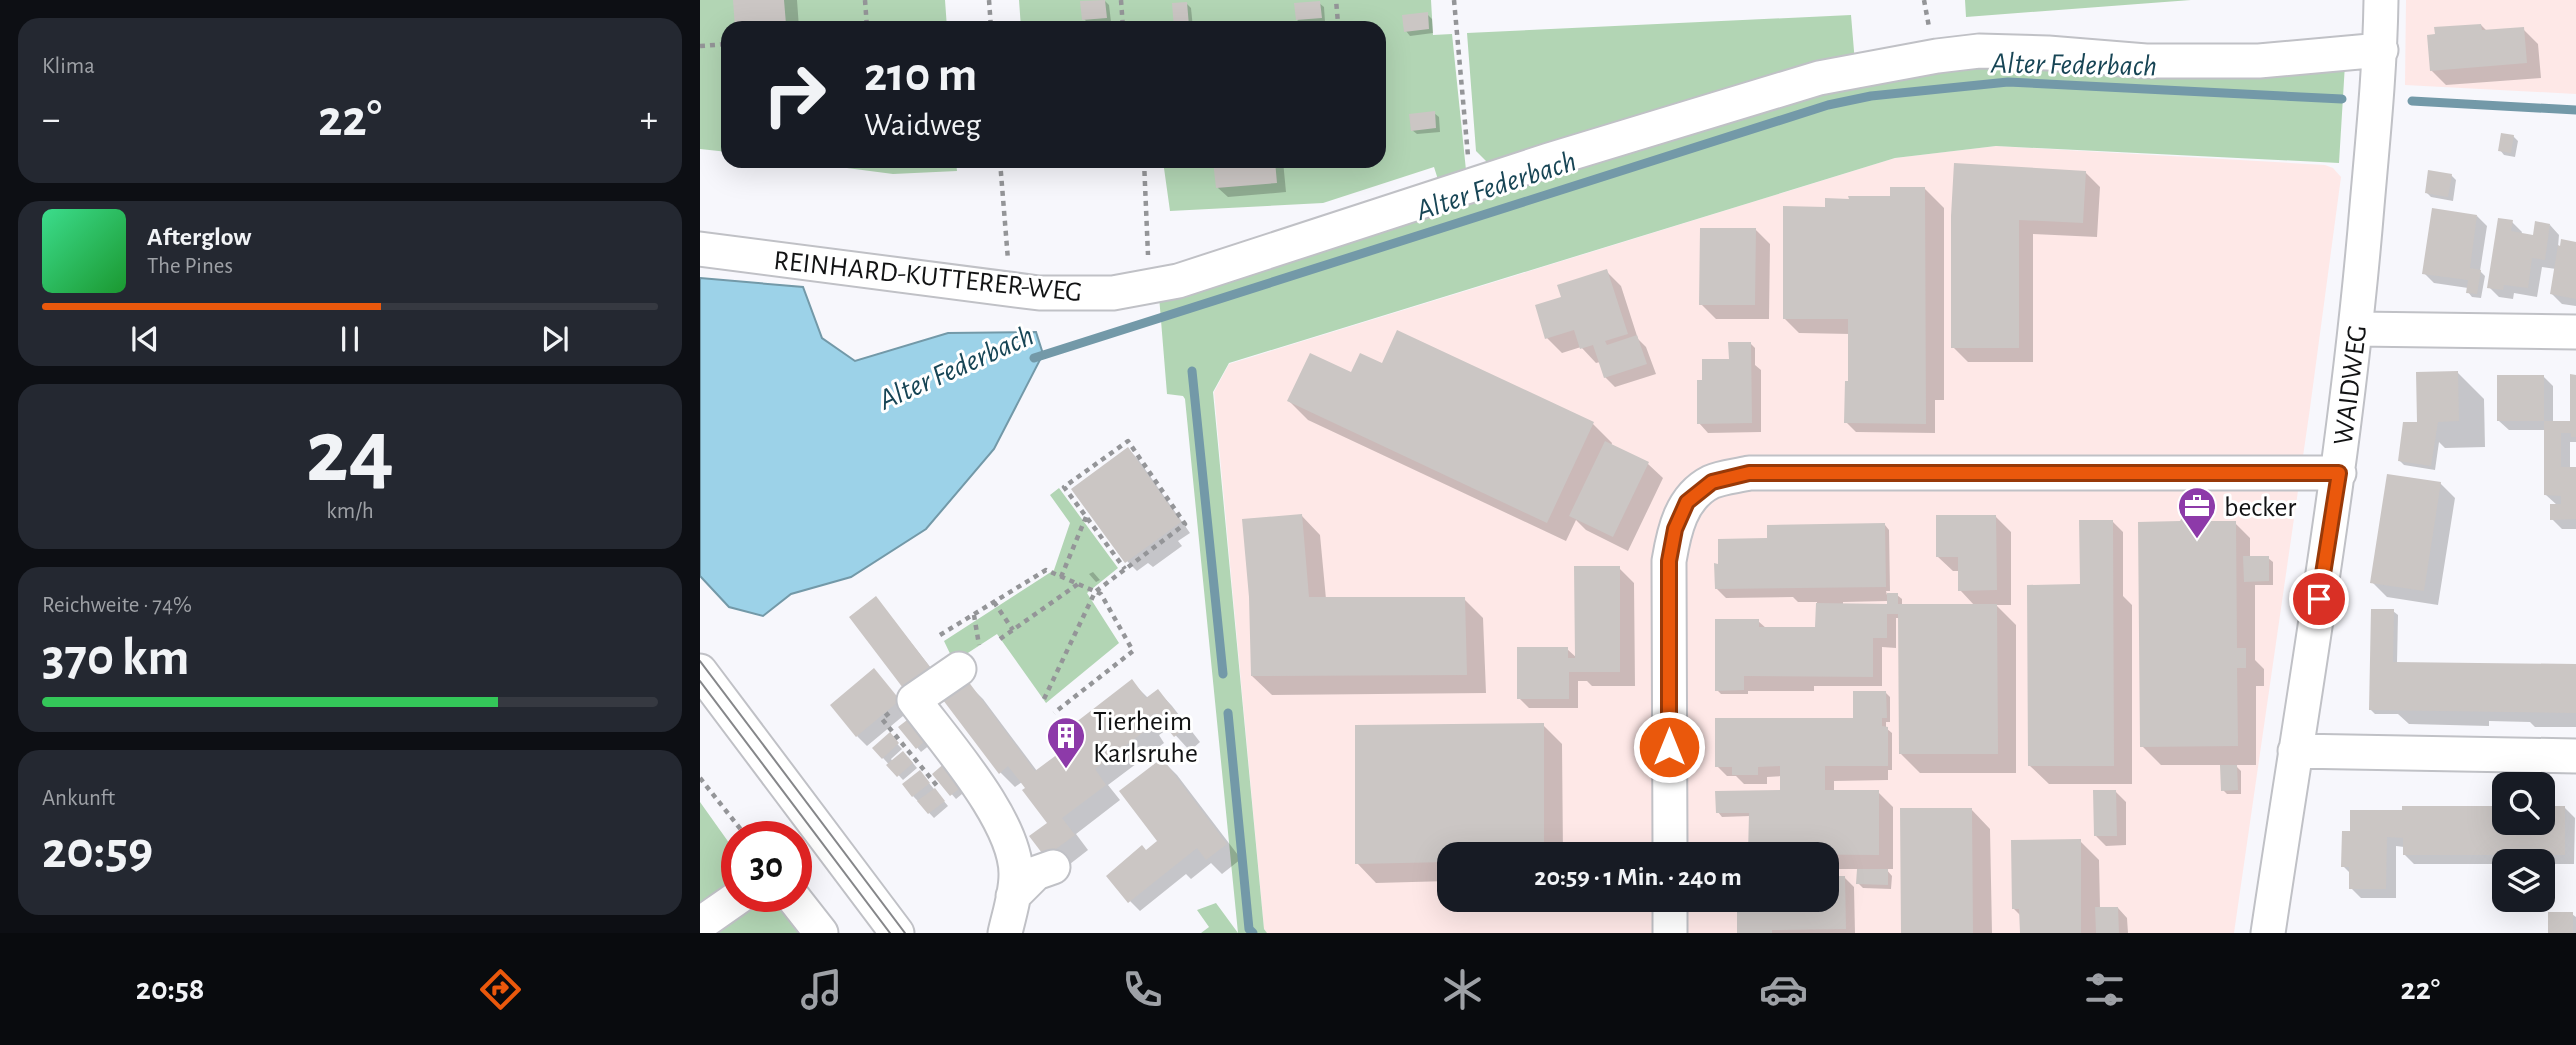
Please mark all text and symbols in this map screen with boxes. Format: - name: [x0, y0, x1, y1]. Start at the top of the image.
- icon: right: [749, 49, 840, 140]
- water label: Alter Federbach: [1990, 49, 2157, 81]
- text: 210 m: [864, 51, 977, 100]
- text: Klima: [42, 55, 95, 78]
- text: 22°: [318, 93, 382, 145]
- text: −: [42, 101, 60, 139]
- text: +: [640, 101, 658, 139]
- text: Waidweg: [864, 109, 981, 141]
- water label: Alter Federbach: [1412, 146, 1580, 226]
- text: Afterglow: [147, 224, 251, 250]
- street label: REINHARD-KUTTERER-WEG: [772, 247, 1083, 307]
- text: The Pines: [147, 255, 233, 278]
- icon: previous: [126, 320, 164, 358]
- icon: pause: [331, 320, 369, 358]
- icon: next: [536, 320, 574, 358]
- water label: Alter Federbach: [874, 320, 1038, 416]
- street label: WAIDWEG: [2330, 324, 2372, 447]
- text: 24: [306, 407, 394, 498]
- office icon: becker: [2176, 485, 2218, 540]
- place label: becker: [2224, 494, 2296, 522]
- text: km/h: [326, 500, 374, 523]
- pin: [2289, 569, 2349, 629]
- icon: arrive: [2300, 580, 2338, 618]
- text: Reichweite · 74%: [42, 594, 192, 617]
- text: 370 km: [42, 632, 190, 684]
- place label: Tierheim Karlsruhe: [1093, 708, 1198, 768]
- position arrow: [1632, 710, 1706, 784]
- building icon: Tierheim Karlsruhe: [1045, 715, 1087, 770]
- map controls: [2492, 772, 2555, 912]
- button: search: [2492, 772, 2555, 835]
- text: Ankunft: [42, 787, 115, 810]
- speed limit sign: 30: [721, 821, 812, 912]
- text: 20:59: [42, 825, 153, 877]
- button: layers: [2492, 849, 2555, 912]
- text: 20:59 · 1 Min. · 240 m: [1534, 864, 1742, 890]
- icon: directions: [476, 965, 525, 1014]
- icon: music: [797, 965, 846, 1014]
- icon: phone: [1118, 965, 1167, 1014]
- icon: climate: [1438, 965, 1487, 1014]
- icon: car: [1759, 965, 1808, 1014]
- icon: filters: [2080, 965, 2129, 1014]
- text: 20:58: [136, 973, 205, 1005]
- text: 22°: [2401, 973, 2440, 1005]

